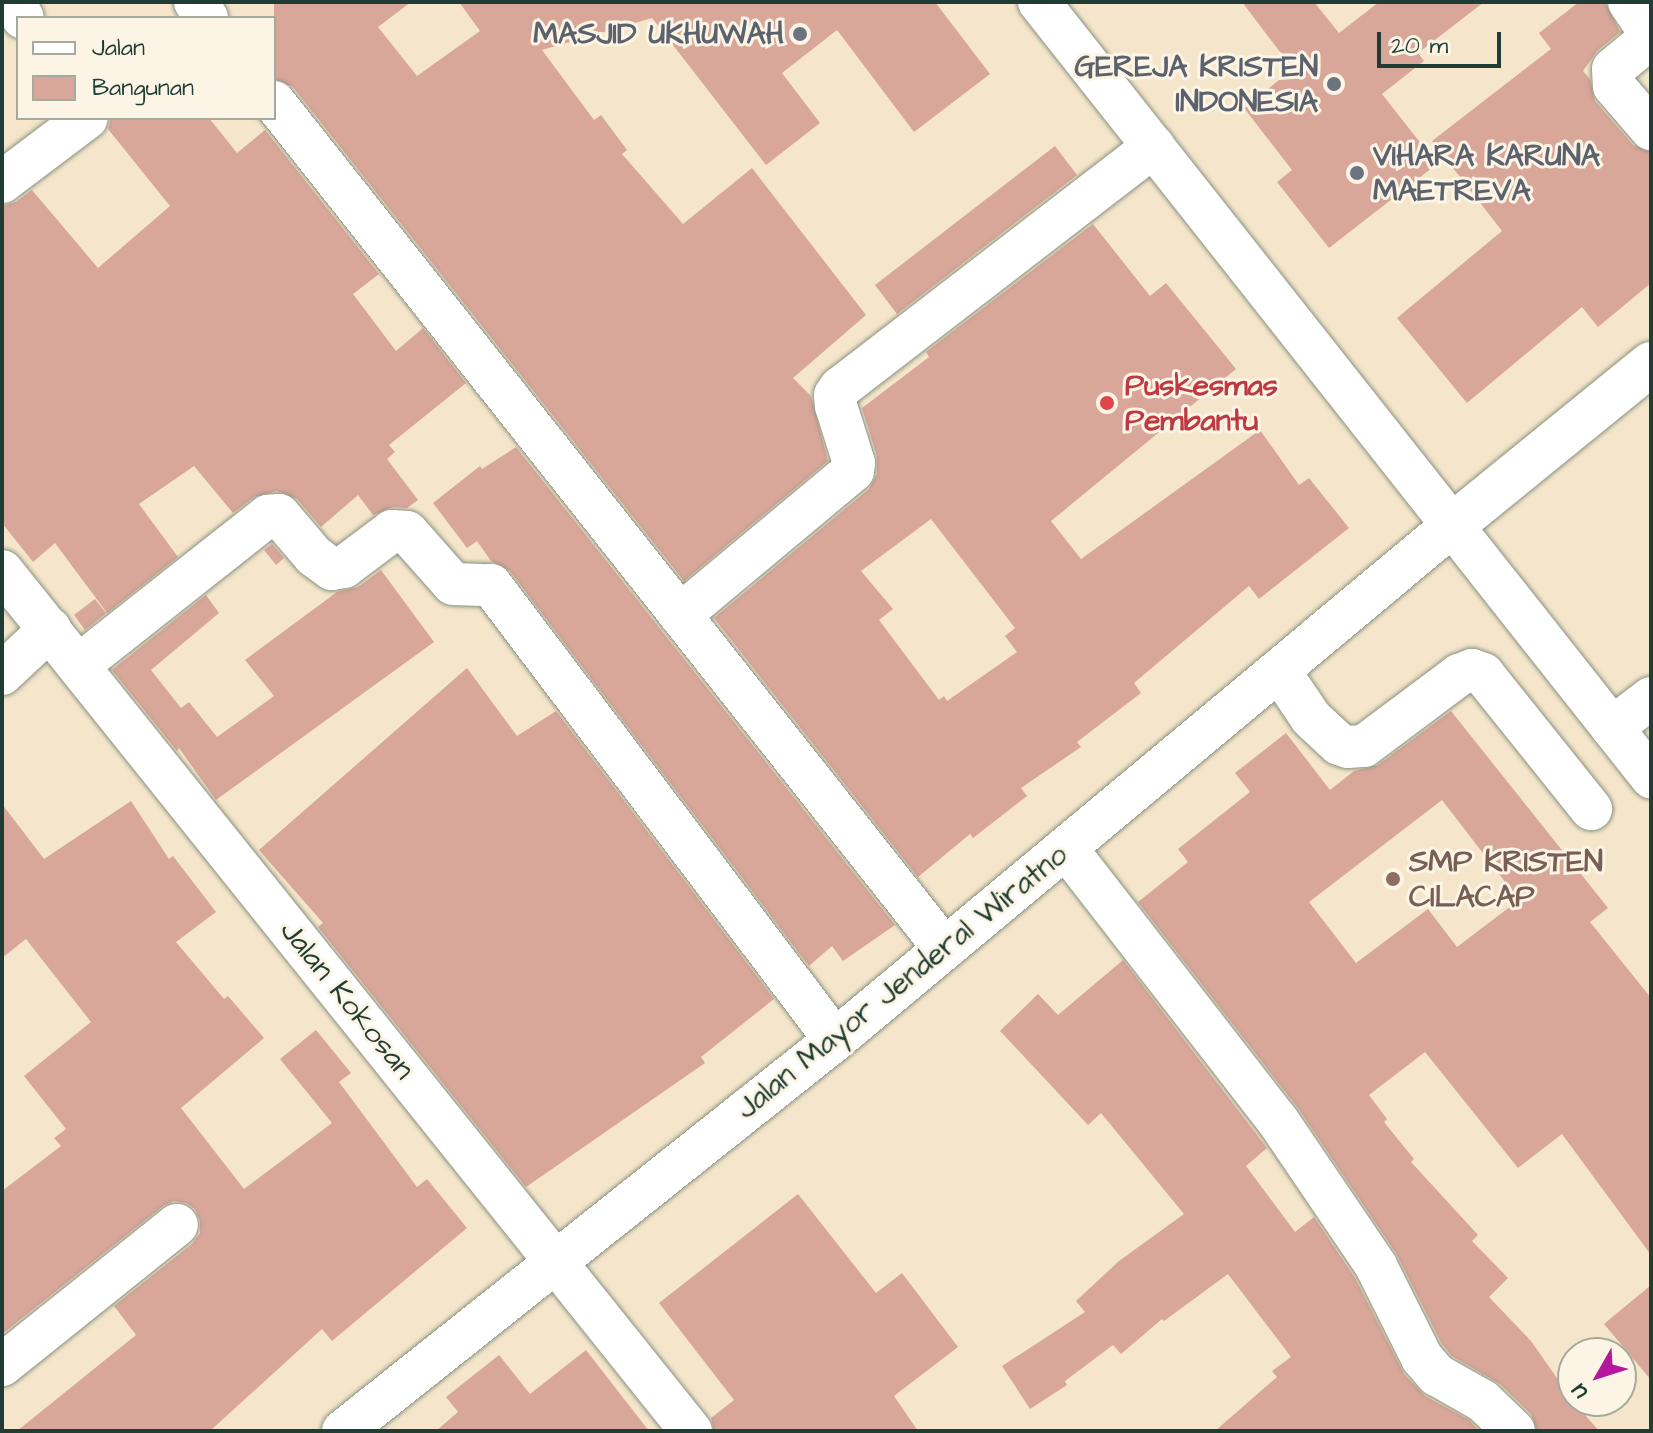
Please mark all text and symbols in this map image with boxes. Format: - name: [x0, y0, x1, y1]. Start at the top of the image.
- legend: [16, 16, 276, 120]
- place label: MASJID UKHUWAH: [533, 16, 784, 52]
- scale bar: [1381, 16, 1505, 66]
- marker: MASJID UKHUWAH: [791, 25, 809, 43]
- text: 20 m: [1391, 29, 1448, 63]
- text: Jalan: [92, 31, 145, 65]
- place label: GEREJA KRISTEN INDONESIA: [1075, 49, 1318, 120]
- text: Bangunan: [92, 71, 194, 105]
- marker: GEREJA KRISTEN INDONESIA: [1325, 75, 1343, 93]
- place label: VIHARA KARUNA MAETREVA: [1373, 138, 1600, 208]
- marker: VIHARA KARUNA MAETREVA: [1348, 164, 1366, 182]
- place label: Puskesmas Pembantu: [1125, 368, 1278, 438]
- marker: Puskesmas Pembantu: [1096, 392, 1118, 414]
- street label: Jalan Mayor Jenderal Wiratno: [729, 837, 1075, 1127]
- place label: SMP KRISTEN CILACAP: [1409, 844, 1603, 914]
- marker: SMP KRISTEN CILACAP: [1384, 870, 1402, 888]
- street label: Jalan Kokosan: [272, 913, 422, 1087]
- north arrow: [1557, 1337, 1637, 1417]
- text: U: [1564, 1377, 1595, 1406]

